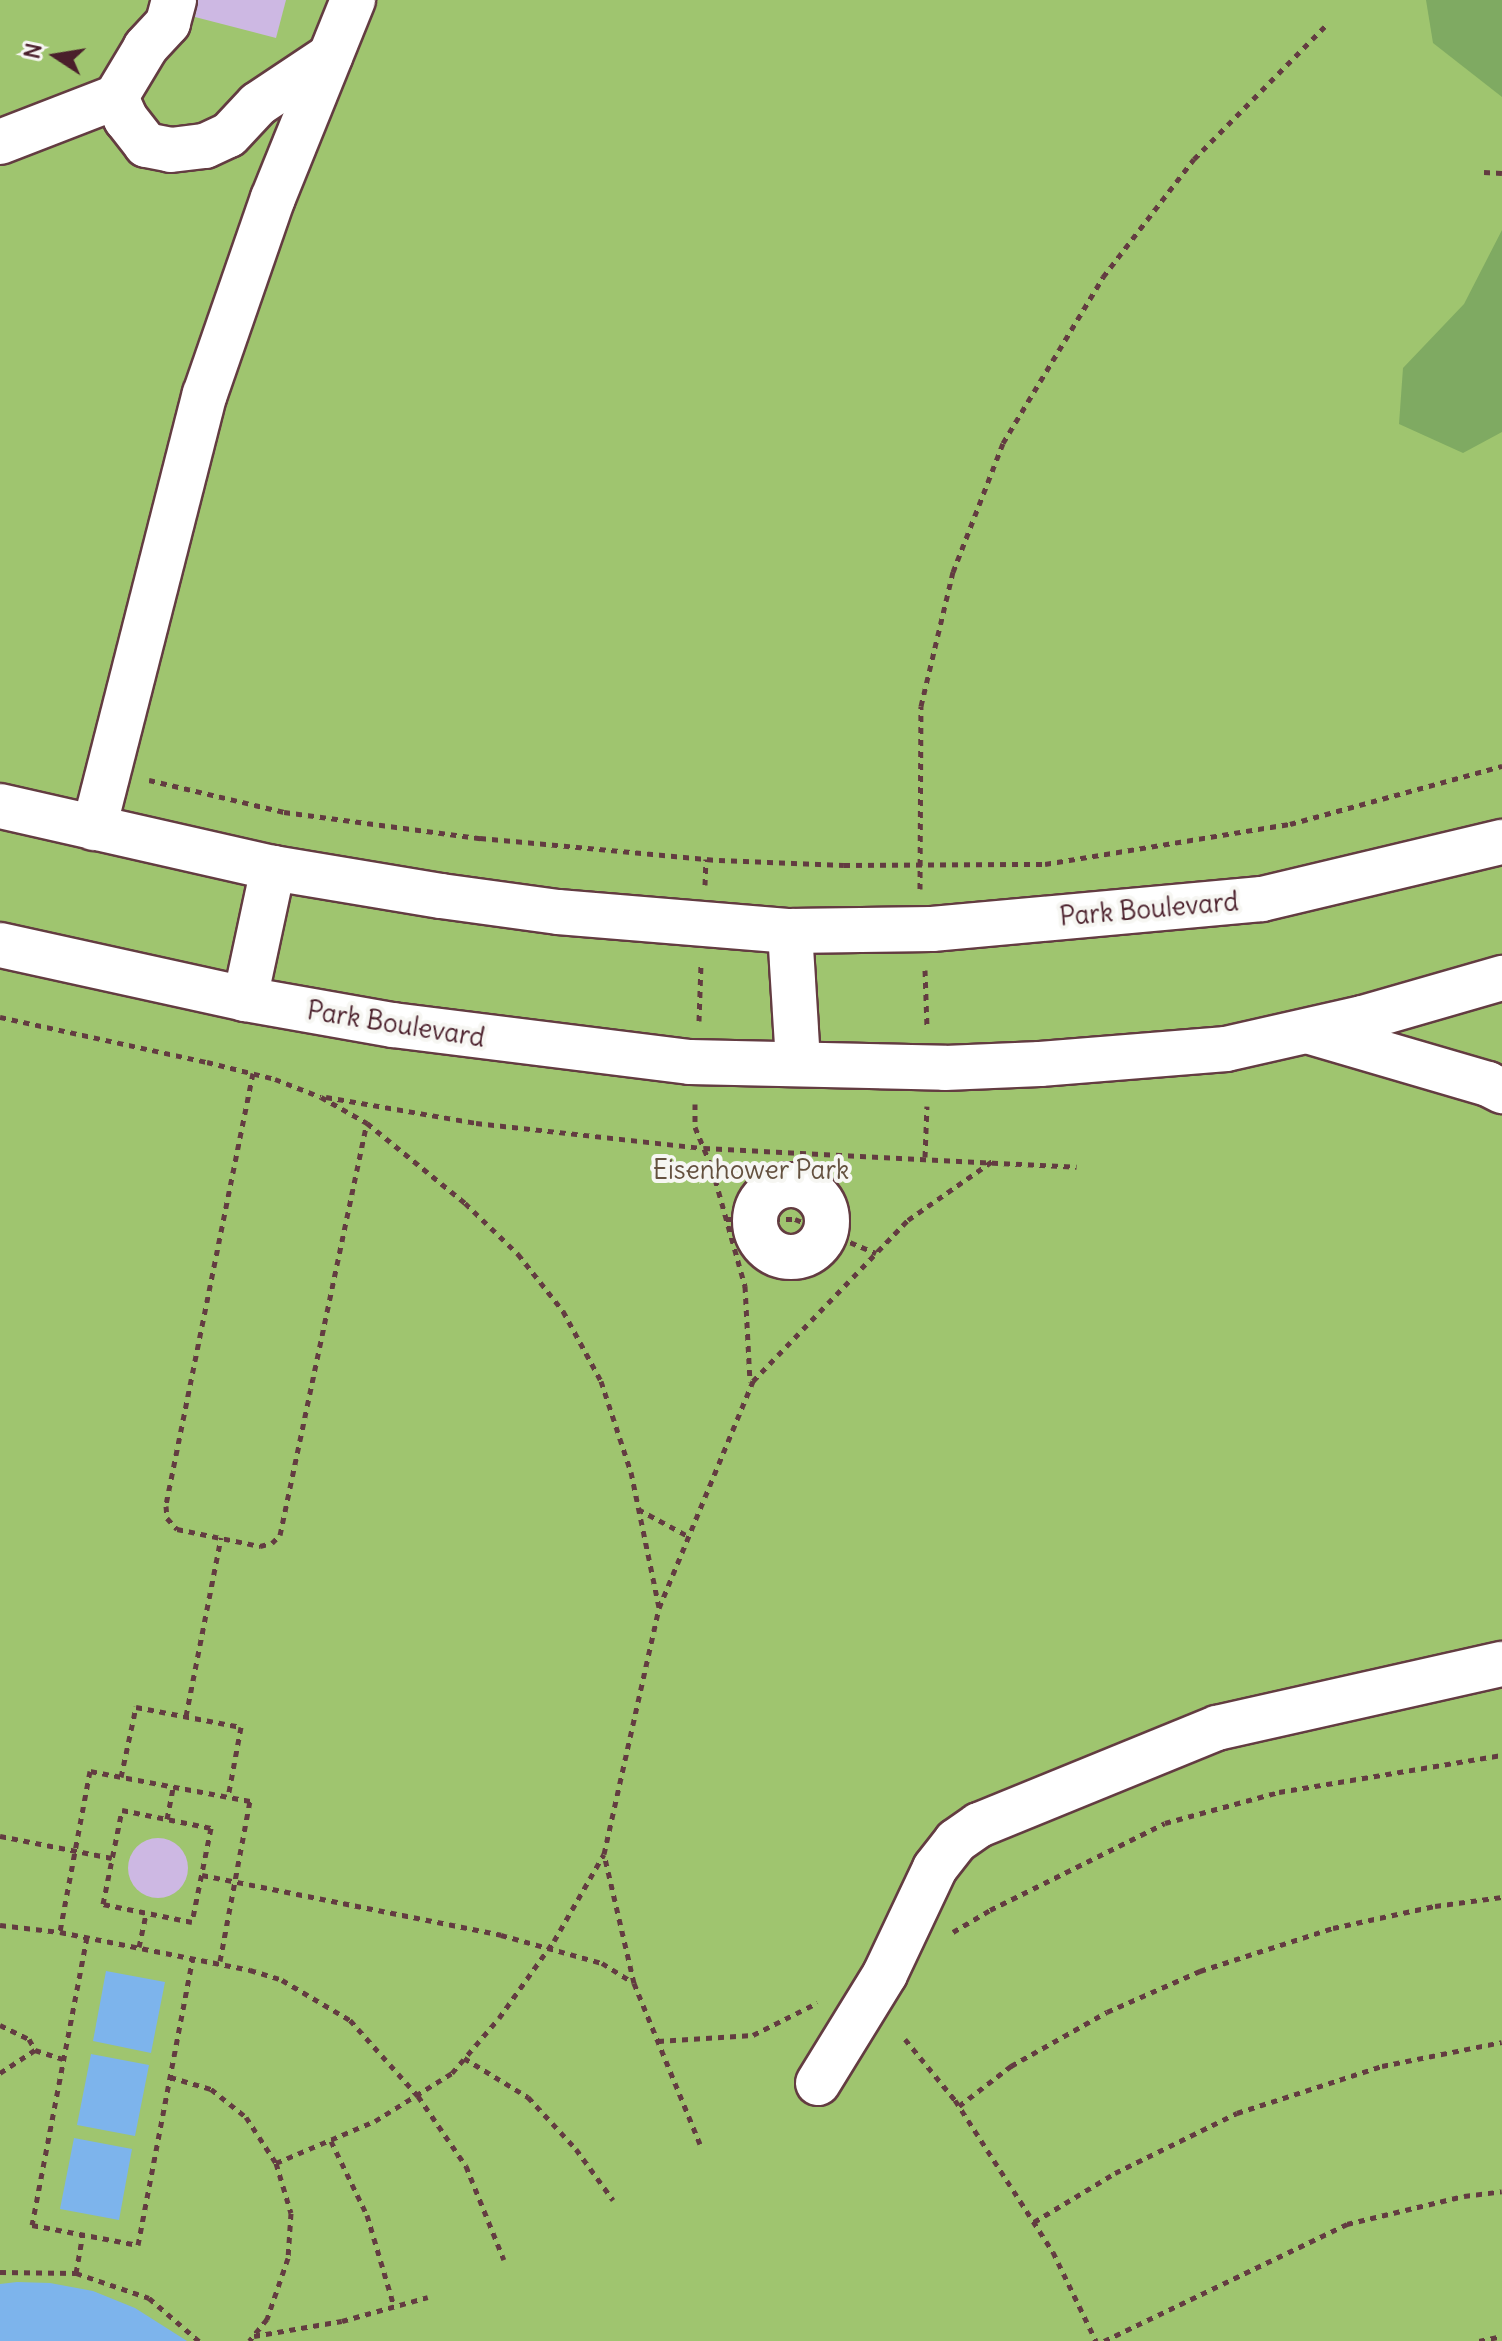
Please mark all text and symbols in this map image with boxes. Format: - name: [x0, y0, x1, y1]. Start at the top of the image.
- north arrow: [16, 16, 96, 96]
- text: N: [17, 41, 48, 61]
- street label: Park Boulevard: [1058, 886, 1240, 932]
- street label: Park Boulevard: [305, 995, 487, 1053]
- park label: Eisenhower Park: [653, 1154, 849, 1186]

